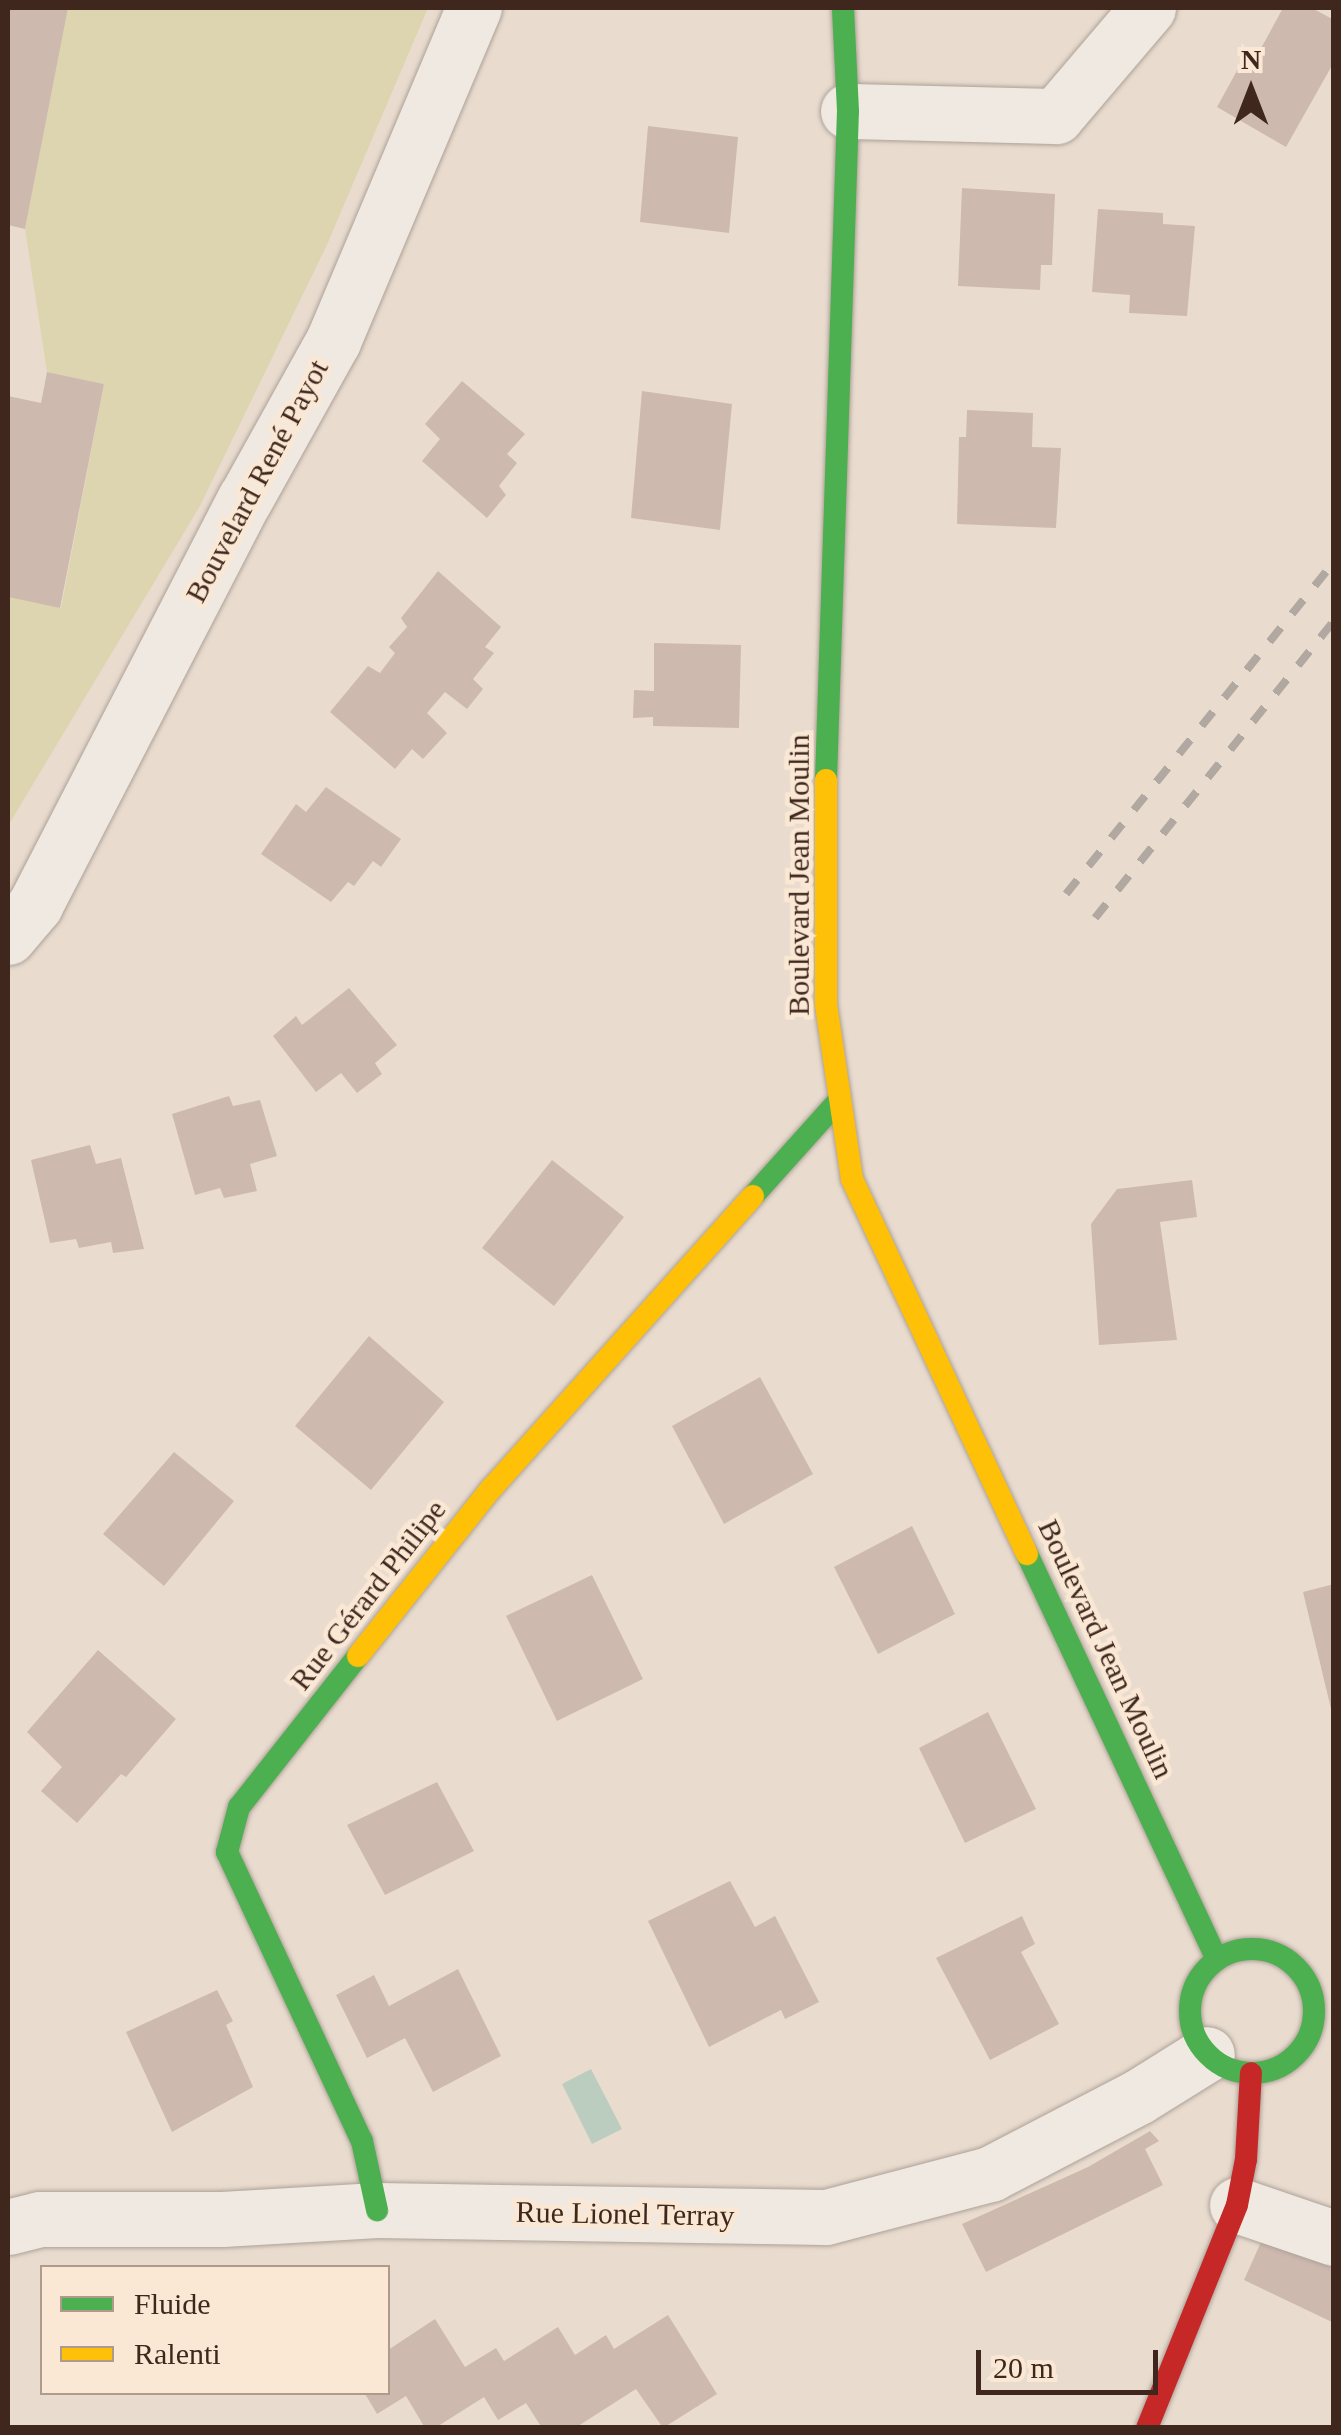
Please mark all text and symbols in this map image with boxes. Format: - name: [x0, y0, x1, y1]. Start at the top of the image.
- north arrow: [1201, 40, 1301, 140]
- text: N: [1241, 44, 1261, 75]
- street label: Bouvelard René Payot: [178, 353, 336, 609]
- street label: Boulevard Jean Moulin: [781, 734, 817, 1016]
- street label: Rue Gérard Philipe: [283, 1493, 453, 1697]
- street label: Boulevard Jean Moulin: [1030, 1514, 1182, 1784]
- street label: Rue Lionel Terray: [515, 2194, 735, 2234]
- legend: [40, 2265, 390, 2395]
- text: Fluide: [134, 2287, 211, 2320]
- scale bar: [981, 2330, 1164, 2392]
- text: Ralenti: [134, 2337, 221, 2370]
- text: 20 m: [993, 2351, 1054, 2384]

